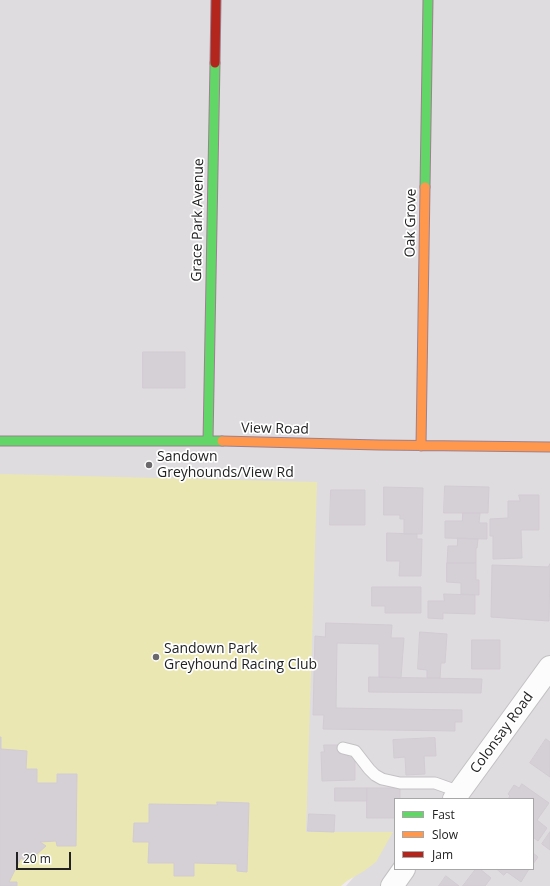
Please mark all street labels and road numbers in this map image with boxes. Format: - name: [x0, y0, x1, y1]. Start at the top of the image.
- street label: Grace Park Avenue: [189, 158, 207, 282]
- street label: Oak Grove: [402, 188, 420, 258]
- street label: View Road: [241, 420, 309, 438]
- street label: Colonsay Road: [467, 689, 537, 777]

